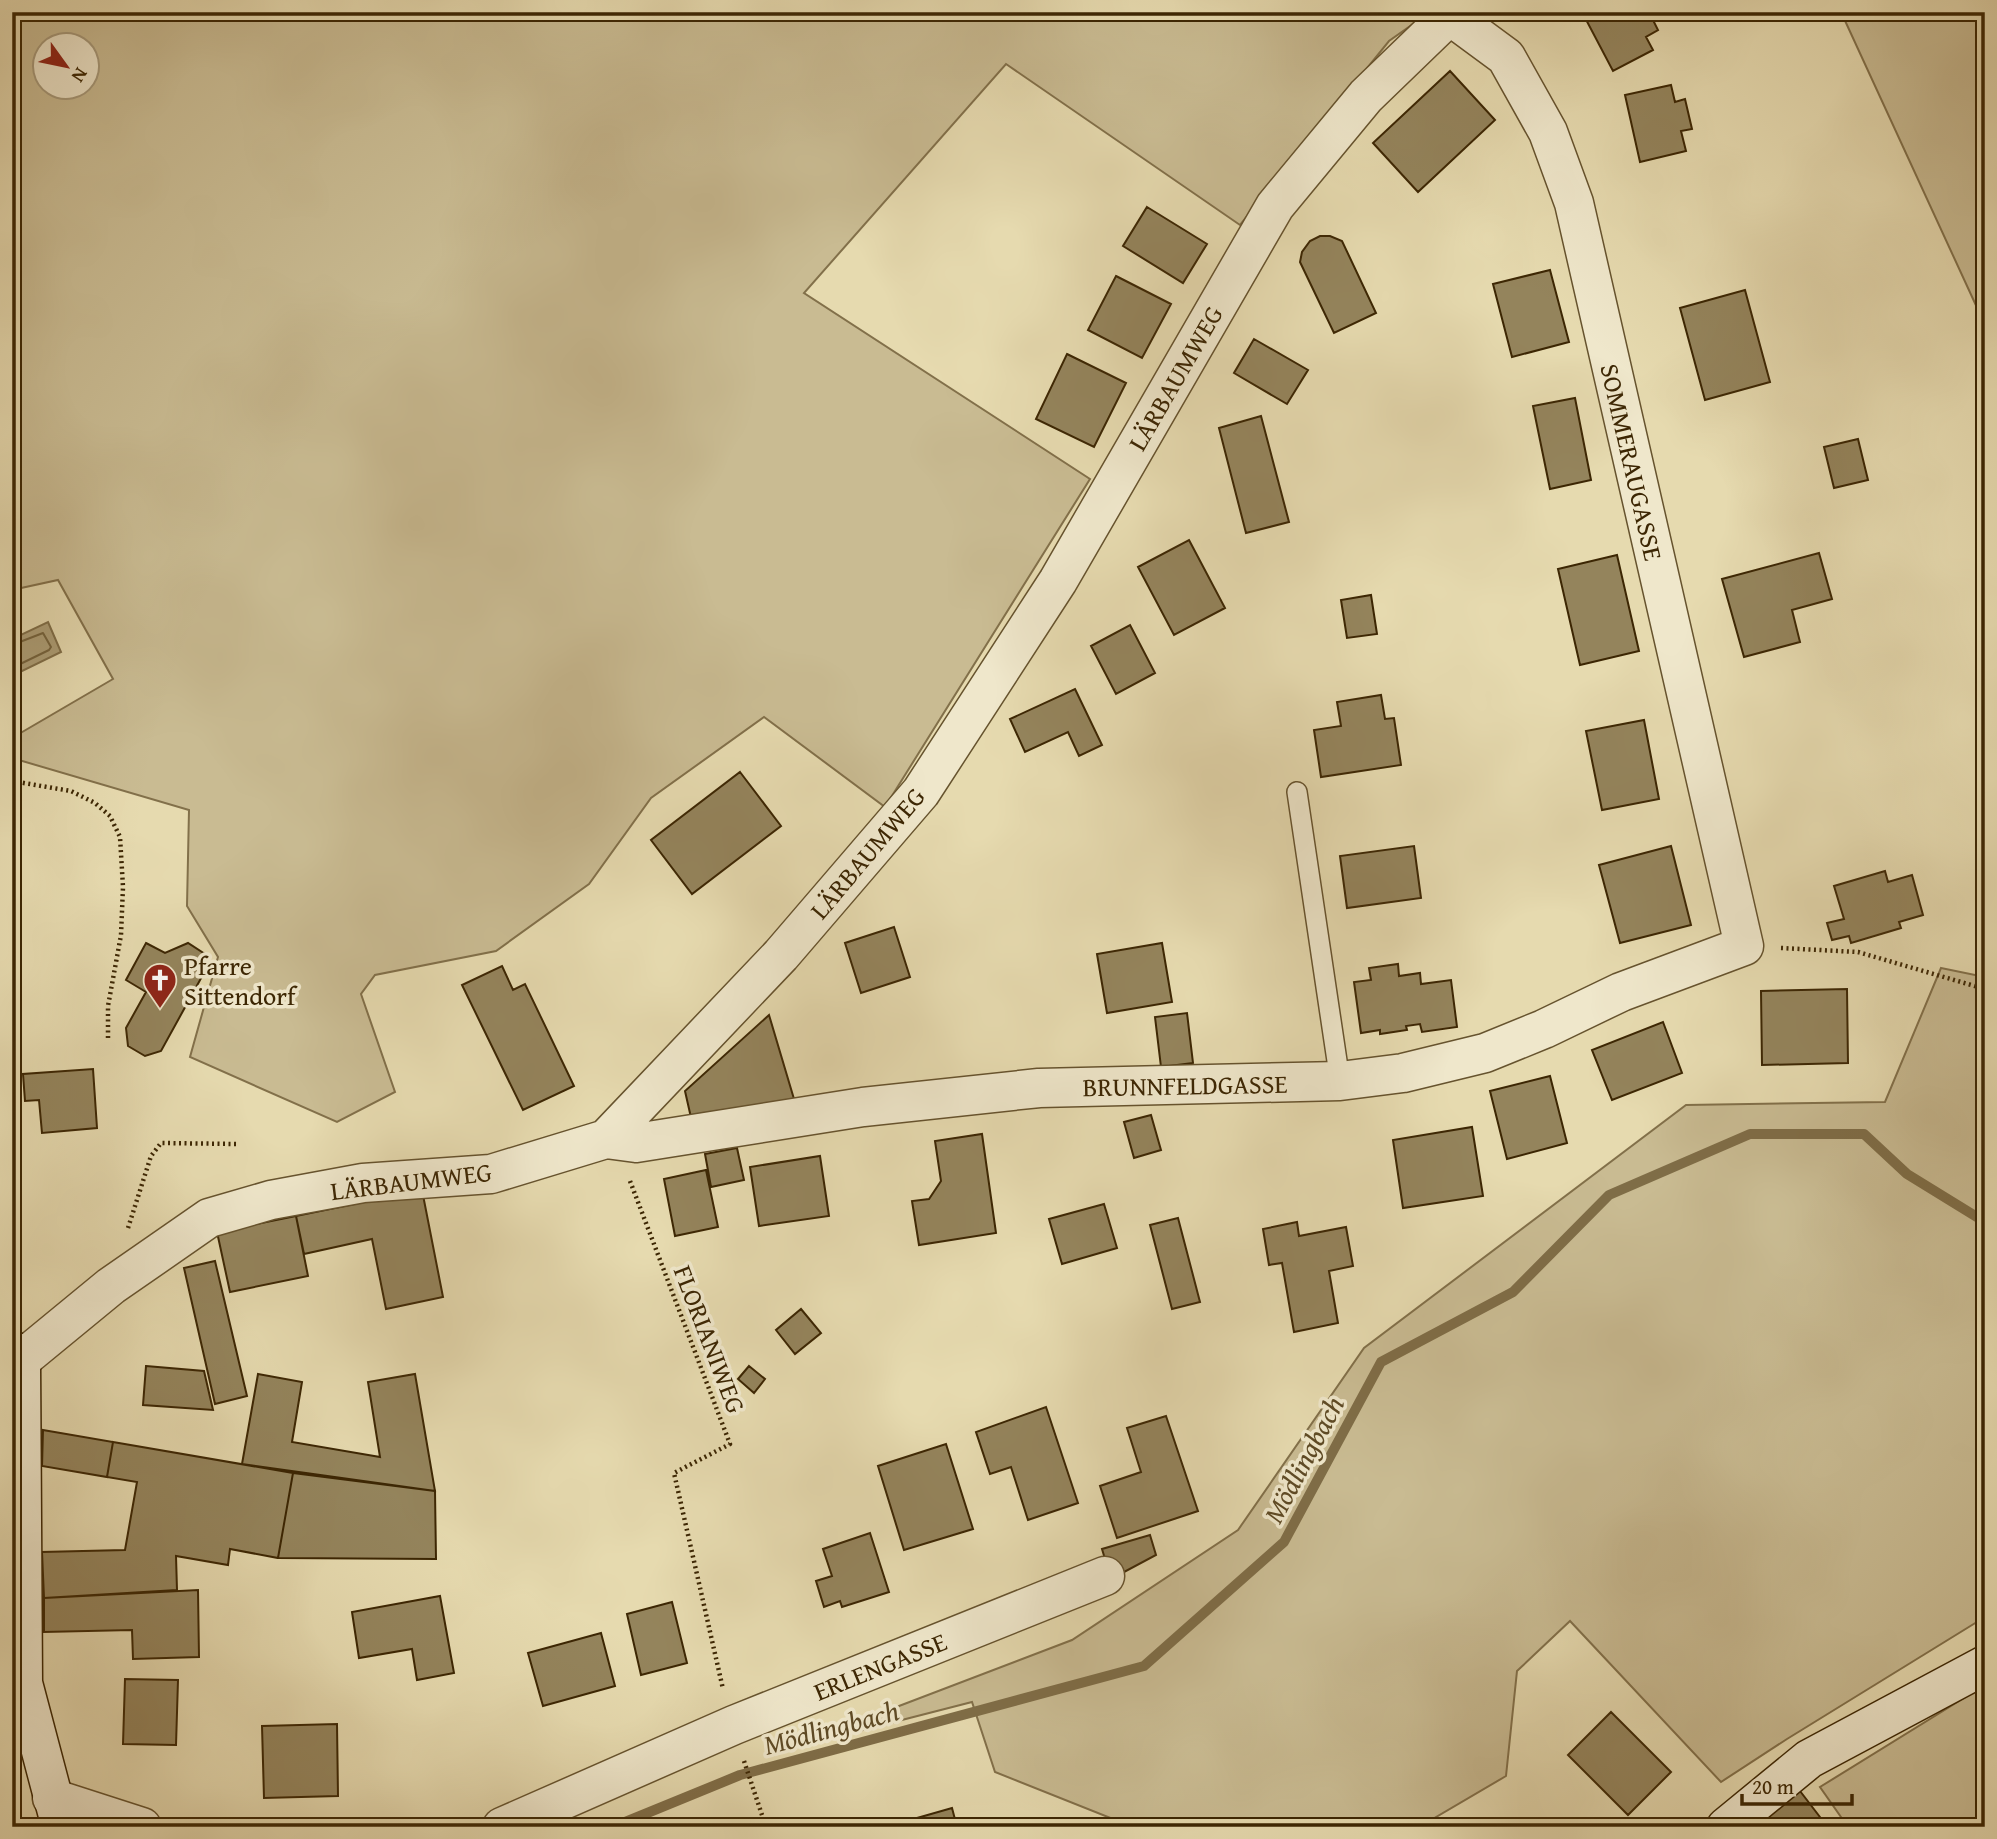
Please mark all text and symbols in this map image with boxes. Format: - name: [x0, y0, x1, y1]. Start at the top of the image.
- north arrow: [32, 32, 102, 102]
- text: N: [65, 62, 95, 88]
- street label: LÄRBAUMWEG: [1118, 298, 1232, 458]
- street label: SOMMERAUGASSE: [1590, 360, 1674, 564]
- street label: LÄRBAUMWEG: [800, 778, 934, 928]
- place label: Pfarre Sittendorf: [184, 946, 298, 1015]
- church icon: Pfarre Sittendorf: [141, 961, 179, 1010]
- street label: BRUNNFELDGASSE: [1082, 1064, 1288, 1106]
- street label: LÄRBAUMWEG: [328, 1152, 494, 1210]
- street label: FLORIANIWEG: [664, 1259, 756, 1419]
- water label: Mödlingbach: [1252, 1388, 1354, 1530]
- street label: ERLENGASSE: [808, 1622, 952, 1710]
- water label: Mödlingbach: [759, 1689, 903, 1765]
- scale bar: [1742, 1762, 1852, 1806]
- text: 20 m: [1752, 1771, 1794, 1802]

